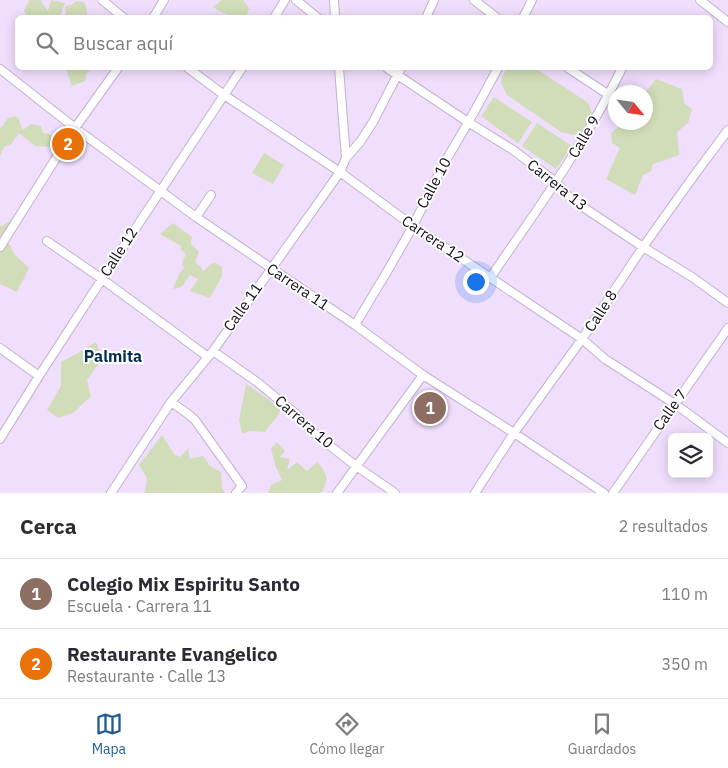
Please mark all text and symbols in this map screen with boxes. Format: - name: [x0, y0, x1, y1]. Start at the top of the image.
- search box: [15, 15, 713, 70]
- icon: search: [33, 29, 61, 57]
- text: Buscar aquí: [73, 31, 173, 55]
- north arrow: [608, 85, 653, 130]
- street label: Calle 9: [564, 112, 604, 161]
- pin: 2: [52, 125, 84, 163]
- street label: Calle 10: [412, 154, 455, 212]
- street label: Carrera 13: [524, 155, 591, 214]
- street label: Carrera 12: [398, 211, 468, 266]
- street label: Calle 12: [96, 223, 142, 280]
- street label: Carrera 11: [263, 259, 333, 314]
- your location: [463, 269, 489, 295]
- street label: Calle 11: [219, 279, 266, 335]
- street label: Calle 8: [580, 286, 621, 335]
- district label: Palmita: [84, 346, 142, 366]
- street label: Calle 7: [649, 385, 691, 434]
- pin: 1: [414, 389, 446, 427]
- street label: Carrera 10: [271, 391, 338, 452]
- map controls: [668, 433, 713, 478]
- button: layers: [668, 433, 713, 478]
- text: Cerca: [20, 512, 77, 540]
- text: 2 resultados: [619, 516, 708, 536]
- text: Colegio Mix Espiritu Santo: [67, 572, 300, 596]
- text: 1: [31, 584, 41, 604]
- text: 110 m: [661, 584, 708, 604]
- text: Escuela · Carrera 11: [67, 596, 212, 616]
- text: Restaurante Evangelico: [67, 642, 277, 666]
- text: 2: [31, 654, 41, 674]
- text: 350 m: [661, 654, 708, 674]
- text: Restaurante · Calle 13: [67, 666, 226, 686]
- tab: Mapa: [92, 710, 126, 758]
- tab: Cómo llegar: [309, 710, 384, 758]
- tab: Guardados: [568, 710, 636, 758]

